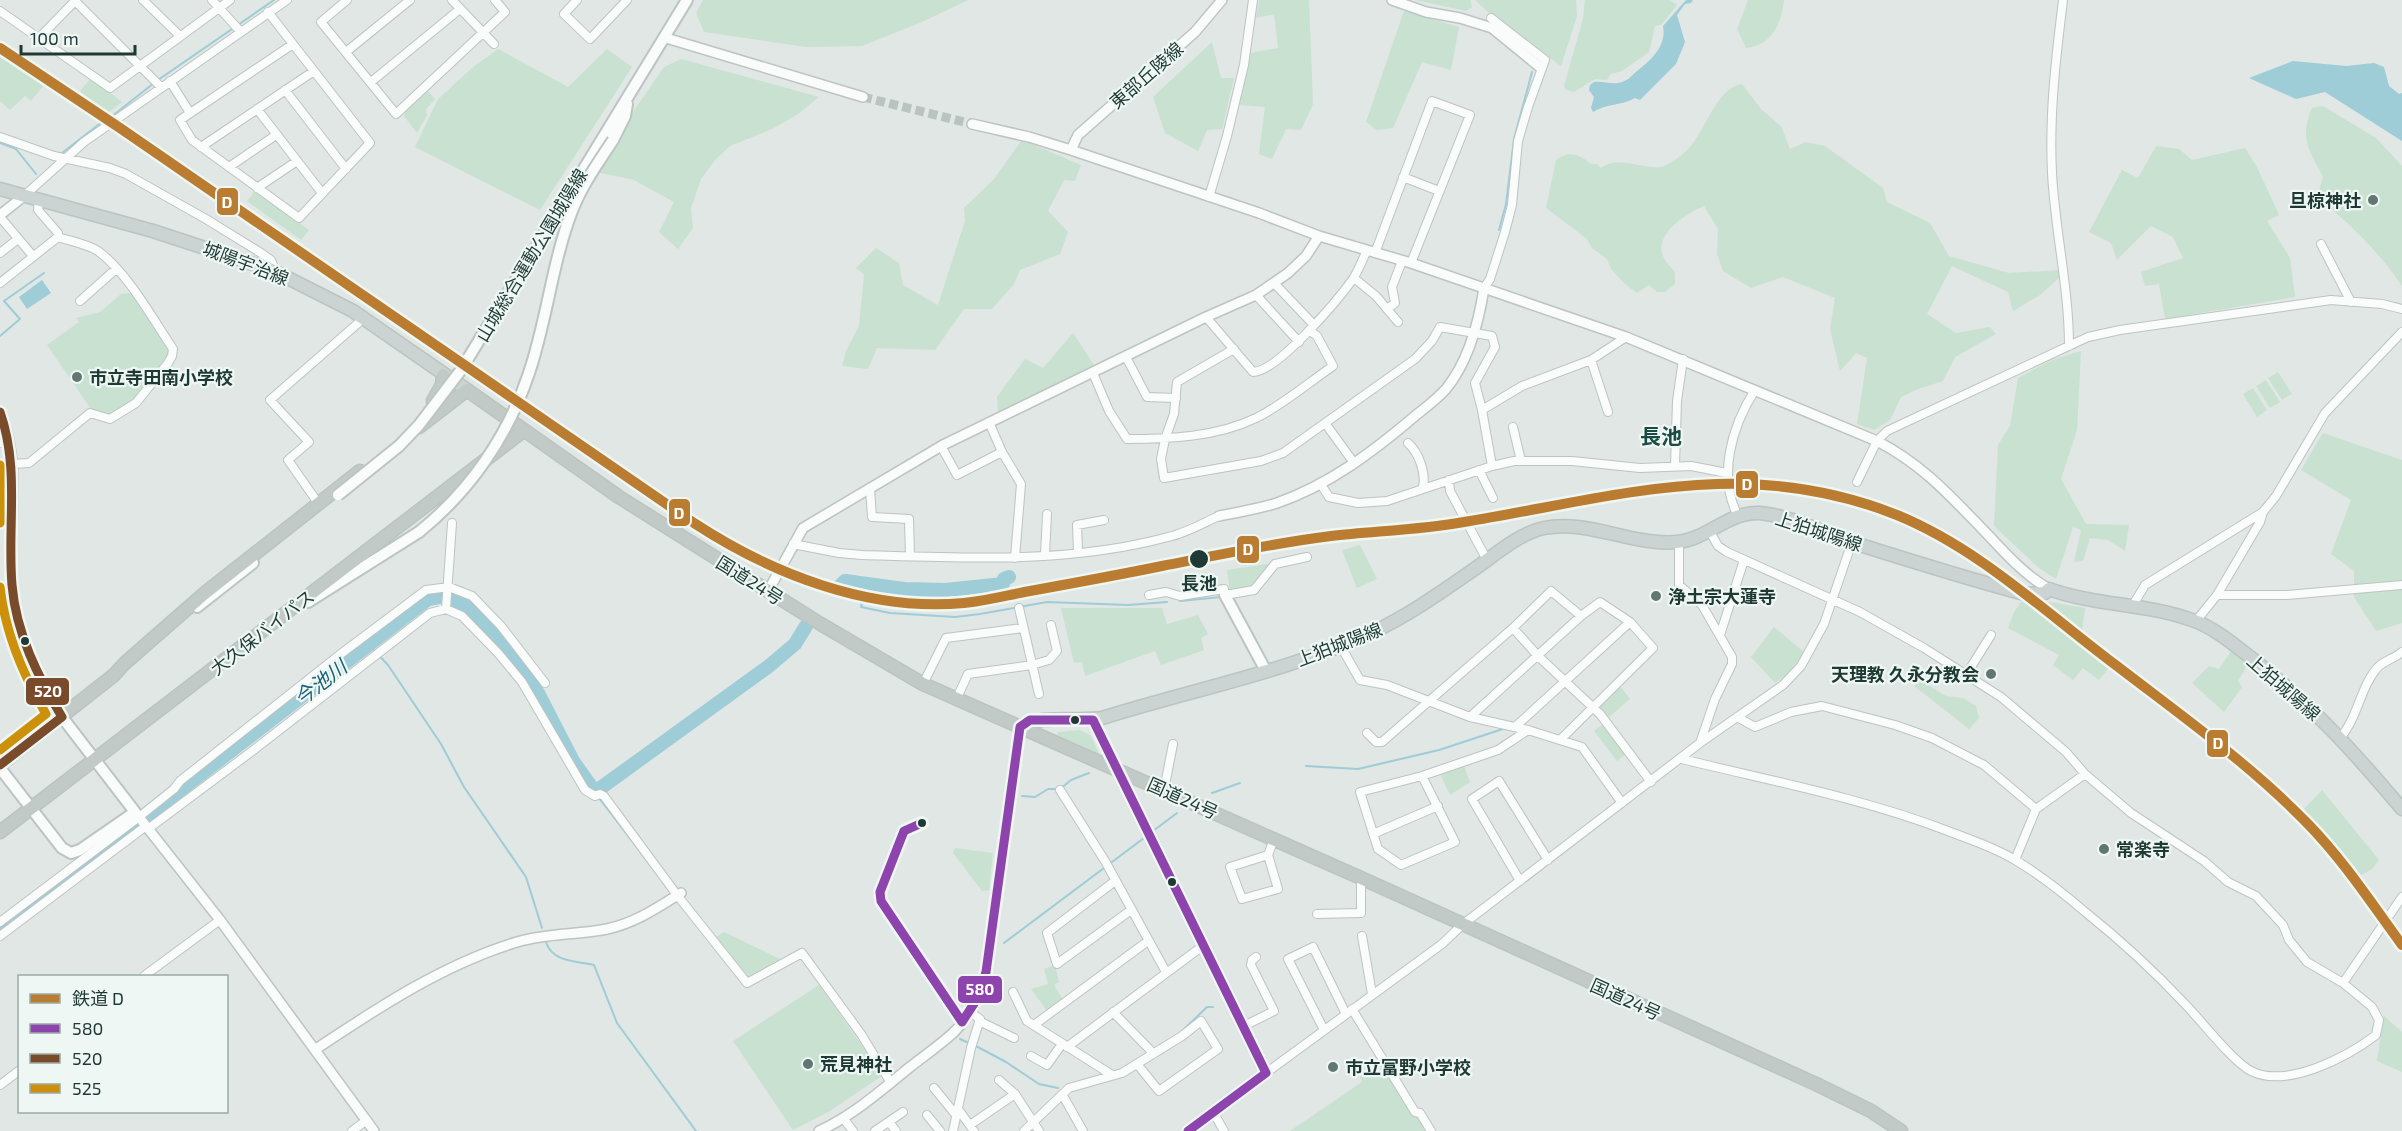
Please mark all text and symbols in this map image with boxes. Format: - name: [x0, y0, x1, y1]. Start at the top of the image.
- scale bar: [21, 18, 135, 56]
- text: 100 m: [30, 27, 79, 49]
- street label: 東部丘陵線: [1105, 37, 1187, 113]
- street label: 山城総合運動公園城陽線: [471, 164, 591, 346]
- line badge: D: [216, 187, 239, 216]
- place label: 旦椋神社: [2289, 189, 2361, 211]
- text: D: [222, 192, 233, 211]
- marker: 旦椋神社: [2366, 193, 2380, 207]
- street label: 城陽宇治線: [200, 237, 292, 289]
- place label: 市立寺田南小学校: [89, 366, 233, 388]
- marker: 市立寺田南小学校: [70, 370, 84, 384]
- district label: 長池: [1640, 423, 1682, 448]
- line badge: D: [1735, 470, 1759, 499]
- text: D: [1742, 474, 1753, 493]
- line badge: D: [668, 498, 691, 527]
- text: D: [674, 503, 685, 522]
- street label: 上狛城陽線: [1773, 507, 1865, 555]
- line badge: D: [1236, 535, 1260, 564]
- text: D: [1243, 539, 1254, 558]
- marker: 長池: [1188, 548, 1210, 570]
- street label: 国道24号: [712, 551, 788, 609]
- place label: 長池: [1181, 572, 1217, 594]
- street label: 大久保バイパス: [206, 585, 318, 679]
- place label: 浄土宗大蓮寺: [1668, 585, 1776, 607]
- marker: 浄土宗大蓮寺: [1649, 589, 1663, 603]
- street label: 上狛城陽線: [1293, 618, 1385, 670]
- unlabelled marker: [19, 635, 31, 647]
- street label: 上狛城陽線: [2243, 649, 2325, 725]
- water label: 今池川: [289, 653, 353, 710]
- place label: 天理教 久永分教会: [1831, 663, 1979, 685]
- marker: 天理教 久永分教会: [1984, 667, 1998, 681]
- line badge: 520: [25, 677, 70, 706]
- text: 520: [34, 681, 62, 700]
- unlabelled marker: [1069, 714, 1081, 726]
- line badge: D: [2206, 729, 2229, 758]
- text: D: [2213, 733, 2224, 752]
- street label: 国道24号: [1144, 773, 1222, 823]
- unlabelled marker: [916, 817, 928, 829]
- place label: 常楽寺: [2116, 838, 2170, 860]
- marker: 常楽寺: [2097, 842, 2111, 856]
- unlabelled marker: [1166, 876, 1178, 888]
- street label: 国道24号: [1587, 974, 1665, 1024]
- legend: [18, 975, 228, 1113]
- line badge: 580: [957, 975, 1003, 1004]
- text: 580: [966, 979, 994, 998]
- text: 鉄道 D: [72, 987, 124, 1009]
- text: 580: [72, 1017, 103, 1039]
- text: 520: [72, 1047, 103, 1069]
- place label: 荒見神社: [820, 1053, 892, 1075]
- place label: 市立富野小学校: [1345, 1056, 1471, 1078]
- marker: 荒見神社: [801, 1057, 815, 1071]
- marker: 市立富野小学校: [1326, 1060, 1340, 1074]
- text: 525: [72, 1077, 101, 1099]

